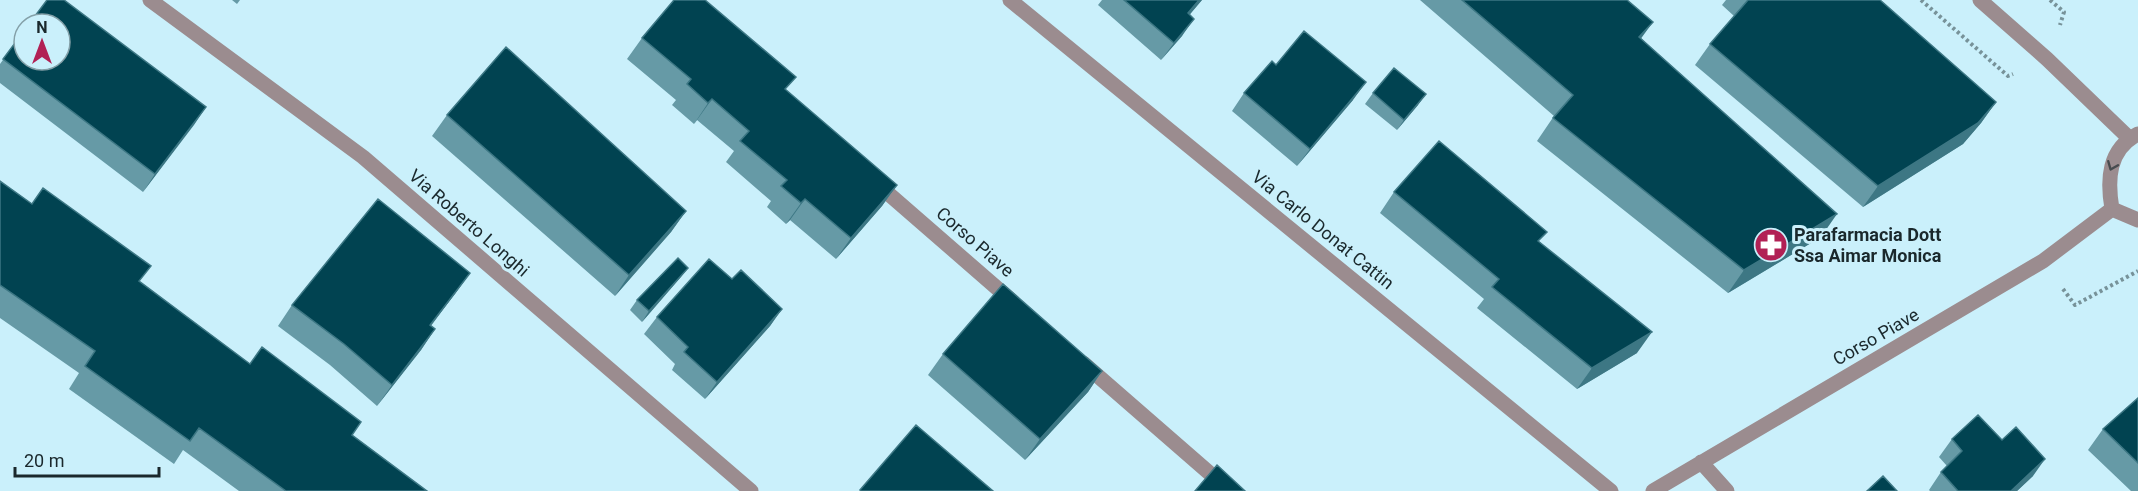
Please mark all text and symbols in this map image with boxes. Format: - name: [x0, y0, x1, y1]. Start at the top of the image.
- north arrow: [12, 12, 72, 72]
- text: N: [36, 18, 48, 37]
- one-way arrow: [2107, 160, 2119, 171]
- street label: Via Roberto Longhi: [405, 165, 534, 281]
- street label: Via Carlo Donat Cattin: [1248, 166, 1399, 293]
- street label: Corso Piave: [932, 202, 1018, 281]
- place label: Parafarmacia Dott Ssa Aimar Monica: [1794, 224, 1942, 266]
- pharmacy icon: Parafarmacia Dott Ssa Aimar Monica: [1753, 227, 1789, 263]
- street label: Corso Piave: [1829, 304, 1922, 370]
- scale bar: [15, 440, 159, 478]
- text: 20 m: [24, 450, 64, 471]

